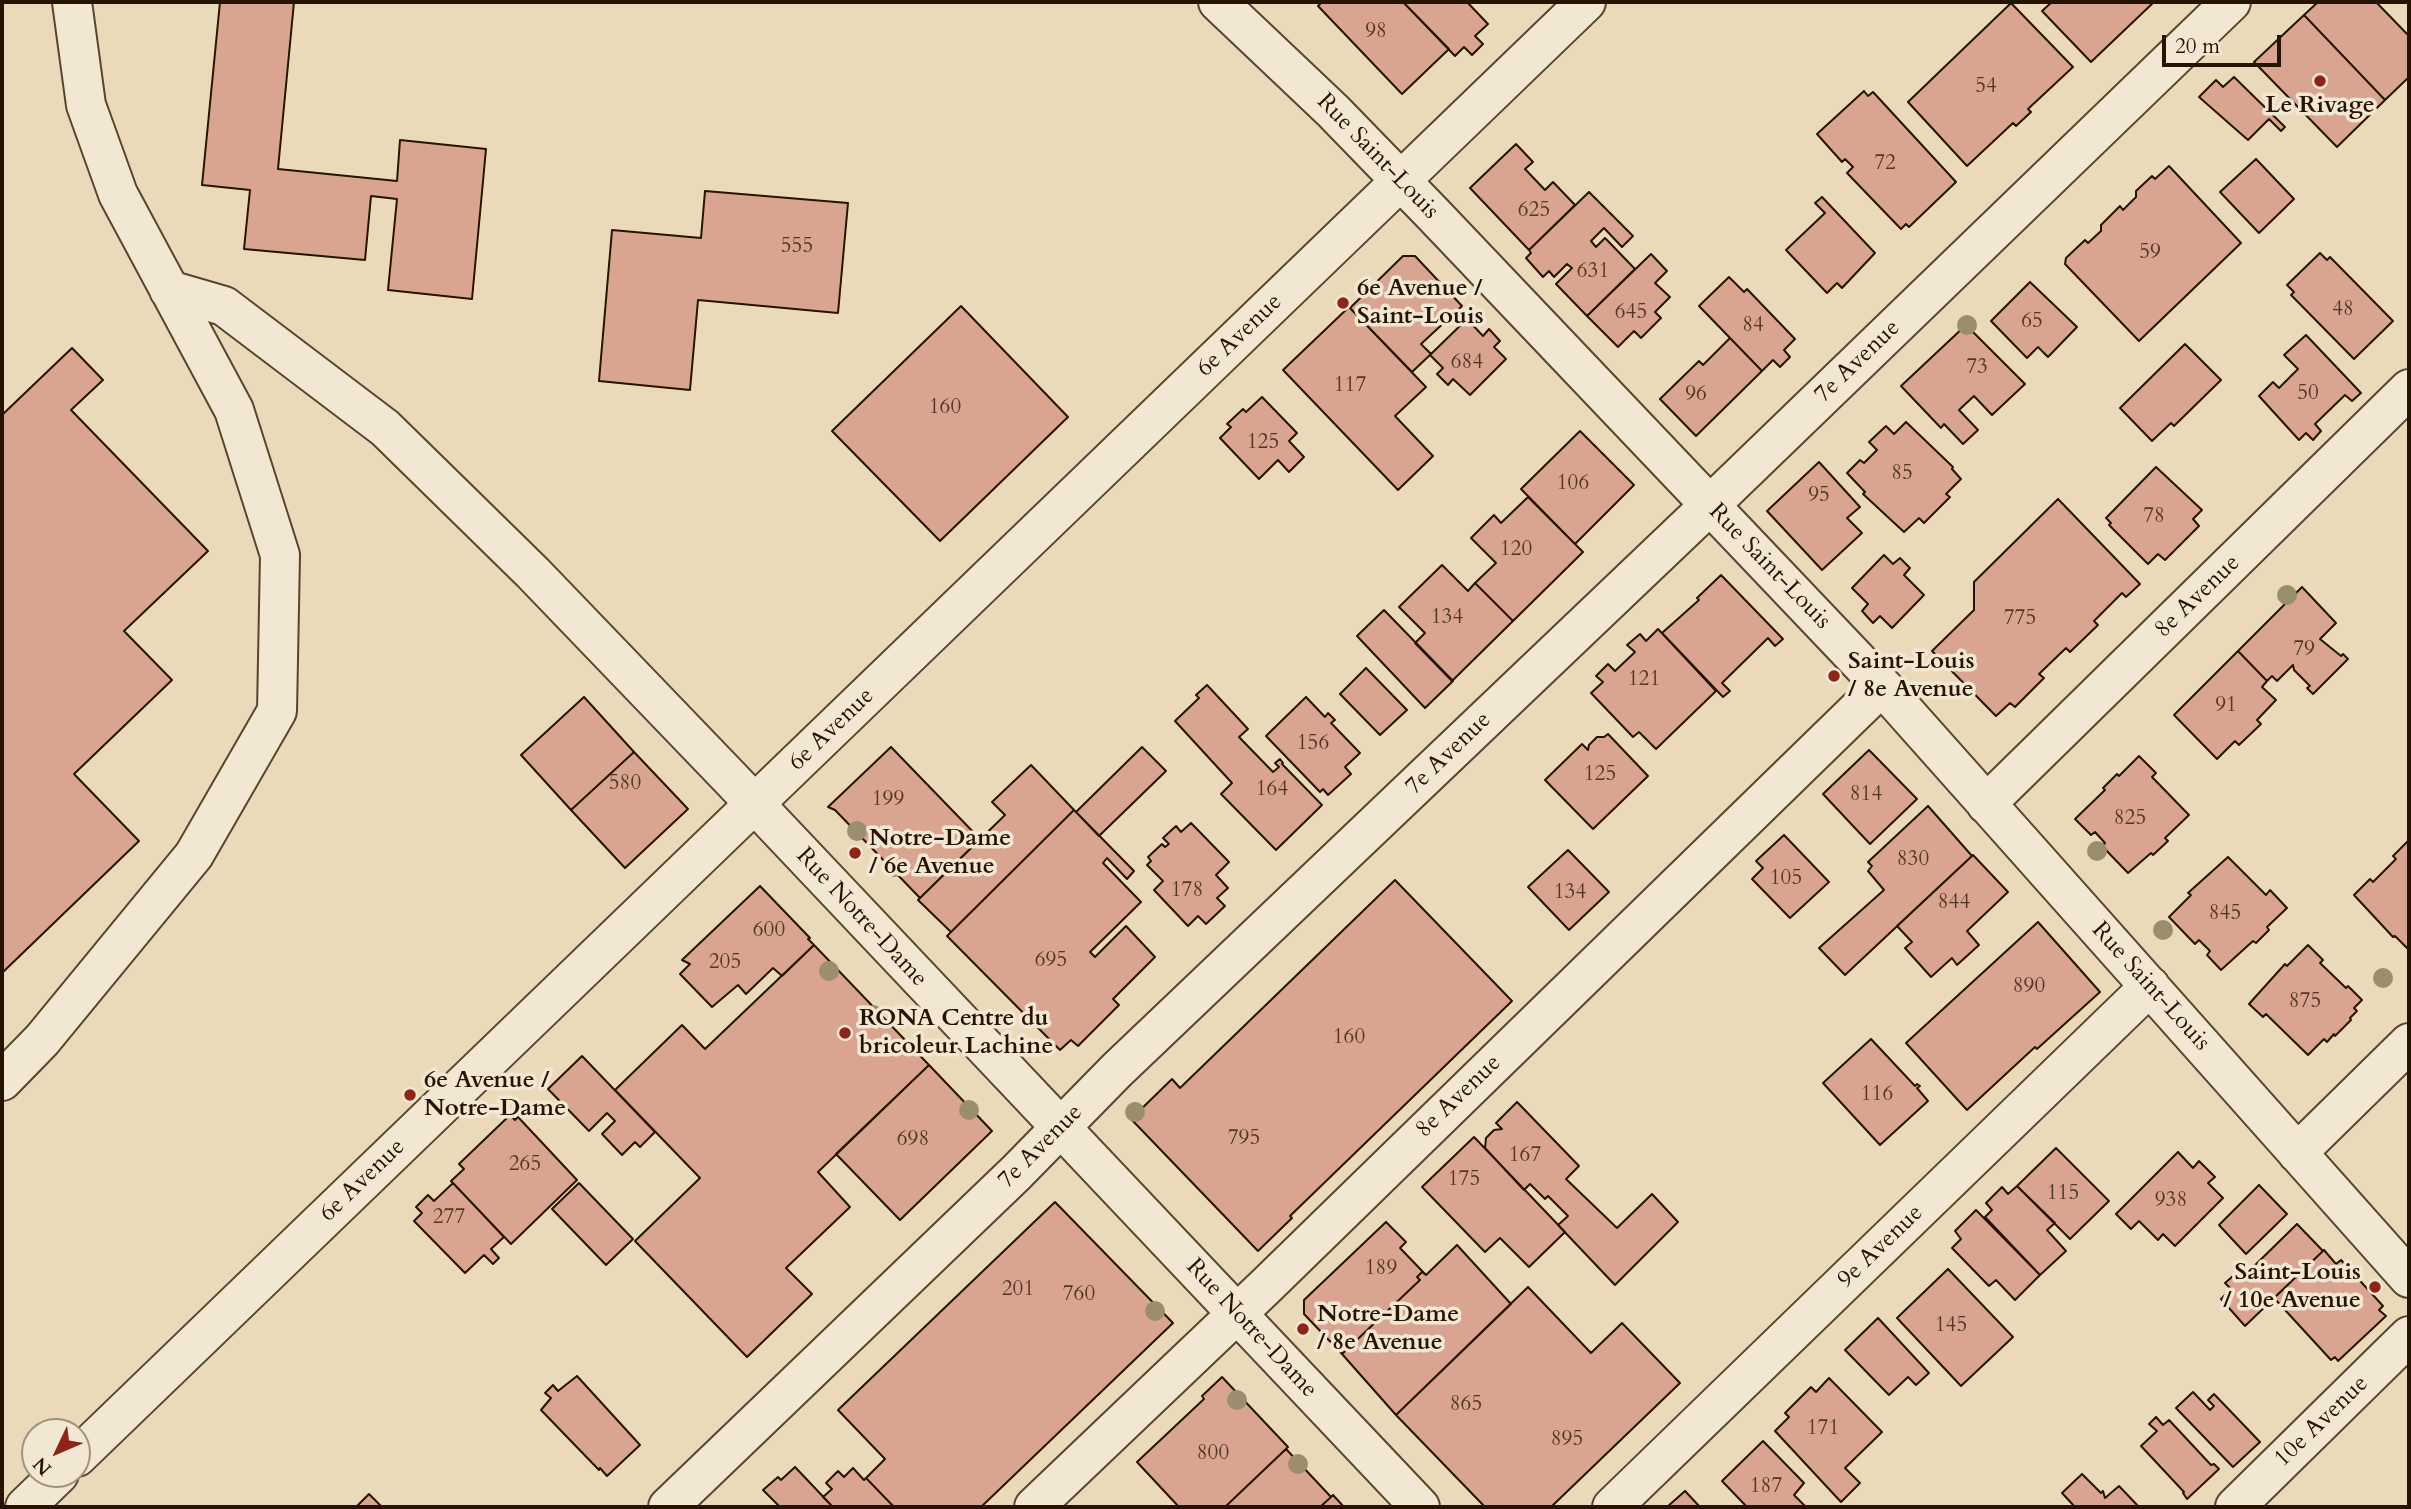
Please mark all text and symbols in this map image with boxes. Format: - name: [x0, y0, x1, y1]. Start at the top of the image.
- house number: 98: [1365, 19, 1387, 45]
- scale bar: [2166, 21, 2285, 65]
- text: 20 m: [2175, 32, 2220, 61]
- marker: Le Rivage: [2312, 73, 2328, 89]
- house number: 54: [1975, 74, 1997, 100]
- street label: Rue Saint-Louis: [1310, 88, 1444, 226]
- place label: Le Rivage: [2265, 92, 2375, 120]
- house number: 72: [1874, 151, 1896, 177]
- house number: 625: [1518, 198, 1550, 224]
- house number: 555: [781, 234, 813, 260]
- house number: 59: [2139, 240, 2161, 266]
- house number: 631: [1577, 259, 1609, 285]
- place label: 6e Avenue / Saint-Louis: [1357, 275, 1484, 331]
- street label: 6e Avenue: [1191, 288, 1289, 384]
- marker: 6e Avenue / Saint-Louis: [1335, 295, 1351, 311]
- house number: 48: [2332, 297, 2354, 323]
- house number: 645: [1615, 300, 1647, 326]
- house number: 65: [2021, 309, 2043, 335]
- house number: 84: [1742, 313, 1764, 339]
- street label: 7e Avenue: [1809, 314, 1907, 410]
- house number: 684: [1451, 350, 1483, 376]
- house number: 73: [1966, 355, 1988, 381]
- house number: 117: [1334, 373, 1366, 399]
- house number: 50: [2297, 381, 2319, 407]
- house number: 96: [1685, 382, 1707, 408]
- house number: 160: [929, 395, 961, 421]
- house number: 125: [1247, 430, 1279, 456]
- house number: 85: [1891, 461, 1913, 487]
- house number: 106: [1557, 471, 1589, 497]
- house number: 95: [1808, 483, 1830, 509]
- street label: Rue Saint-Louis: [1702, 498, 1836, 636]
- house number: 78: [2143, 504, 2165, 530]
- house number: 120: [1500, 537, 1532, 563]
- street label: 8e Avenue: [2149, 549, 2247, 645]
- house number: 134: [1431, 605, 1463, 631]
- house number: 775: [2004, 606, 2036, 632]
- house number: 79: [2293, 637, 2315, 663]
- place label: Saint-Louis / 8e Avenue: [1848, 648, 1975, 704]
- house number: 121: [1628, 667, 1660, 693]
- marker: Saint-Louis / 8e Avenue: [1826, 668, 1842, 684]
- street label: 6e Avenue: [783, 682, 881, 778]
- house number: 91: [2215, 693, 2237, 719]
- street label: 7e Avenue: [1400, 706, 1498, 802]
- house number: 156: [1297, 731, 1329, 757]
- house number: 125: [1584, 762, 1616, 788]
- house number: 580: [609, 771, 641, 797]
- house number: 164: [1256, 777, 1288, 803]
- house number: 814: [1850, 782, 1882, 808]
- house number: 199: [872, 787, 904, 813]
- house number: 825: [2114, 806, 2146, 832]
- place label: Notre-Dame / 6e Avenue: [869, 825, 1011, 881]
- street label: Rue Notre-Dame: [789, 843, 933, 993]
- marker: Notre-Dame / 6e Avenue: [847, 845, 863, 861]
- house number: 830: [1897, 847, 1929, 873]
- house number: 105: [1770, 866, 1802, 892]
- house number: 178: [1171, 878, 1203, 904]
- house number: 134: [1554, 880, 1586, 906]
- house number: 844: [1938, 890, 1970, 916]
- house number: 845: [2209, 901, 2241, 927]
- street label: Rue Saint-Louis: [2085, 917, 2215, 1057]
- house number: 600: [753, 918, 785, 944]
- house number: 695: [1035, 948, 1067, 974]
- house number: 205: [709, 950, 741, 976]
- house number: 890: [2013, 974, 2045, 1000]
- house number: 875: [2289, 989, 2321, 1015]
- place label: RONA Centre du bricoleur Lachine: [859, 1005, 1053, 1061]
- marker: RONA Centre du bricoleur Lachine: [837, 1025, 853, 1041]
- house number: 160: [1333, 1025, 1365, 1051]
- street label: 8e Avenue: [1410, 1049, 1508, 1145]
- place label: 6e Avenue / Notre-Dame: [424, 1067, 566, 1123]
- house number: 116: [1861, 1082, 1893, 1108]
- marker: 6e Avenue / Notre-Dame: [402, 1087, 418, 1103]
- street label: 7e Avenue: [993, 1099, 1089, 1195]
- house number: 795: [1228, 1126, 1260, 1152]
- house number: 698: [897, 1127, 929, 1153]
- street label: 6e Avenue: [314, 1133, 412, 1229]
- house number: 167: [1509, 1143, 1541, 1169]
- house number: 265: [509, 1152, 541, 1178]
- house number: 175: [1448, 1167, 1480, 1193]
- house number: 115: [2047, 1181, 2079, 1207]
- house number: 938: [2155, 1188, 2187, 1214]
- street label: 9e Avenue: [1832, 1199, 1930, 1295]
- house number: 277: [433, 1205, 465, 1231]
- street label: Rue Notre-Dame: [1179, 1254, 1323, 1404]
- house number: 189: [1365, 1256, 1397, 1282]
- place label: Saint-Louis / 10e Avenue: [2223, 1259, 2361, 1315]
- house number: 201: [1002, 1277, 1034, 1303]
- marker: Saint-Louis / 10e Avenue: [2367, 1279, 2383, 1295]
- house number: 760: [1063, 1282, 1095, 1308]
- place label: Notre-Dame / 8e Avenue: [1317, 1301, 1459, 1357]
- house number: 145: [1935, 1313, 1967, 1339]
- marker: Notre-Dame / 8e Avenue: [1295, 1321, 1311, 1337]
- street label: 10e Avenue: [2269, 1370, 2375, 1474]
- house number: 865: [1450, 1392, 1482, 1418]
- house number: 171: [1807, 1416, 1839, 1442]
- north arrow: [21, 1418, 91, 1488]
- house number: 895: [1551, 1427, 1583, 1453]
- house number: 800: [1197, 1441, 1229, 1467]
- text: N: [27, 1451, 57, 1481]
- house number: 187: [1750, 1474, 1782, 1500]

